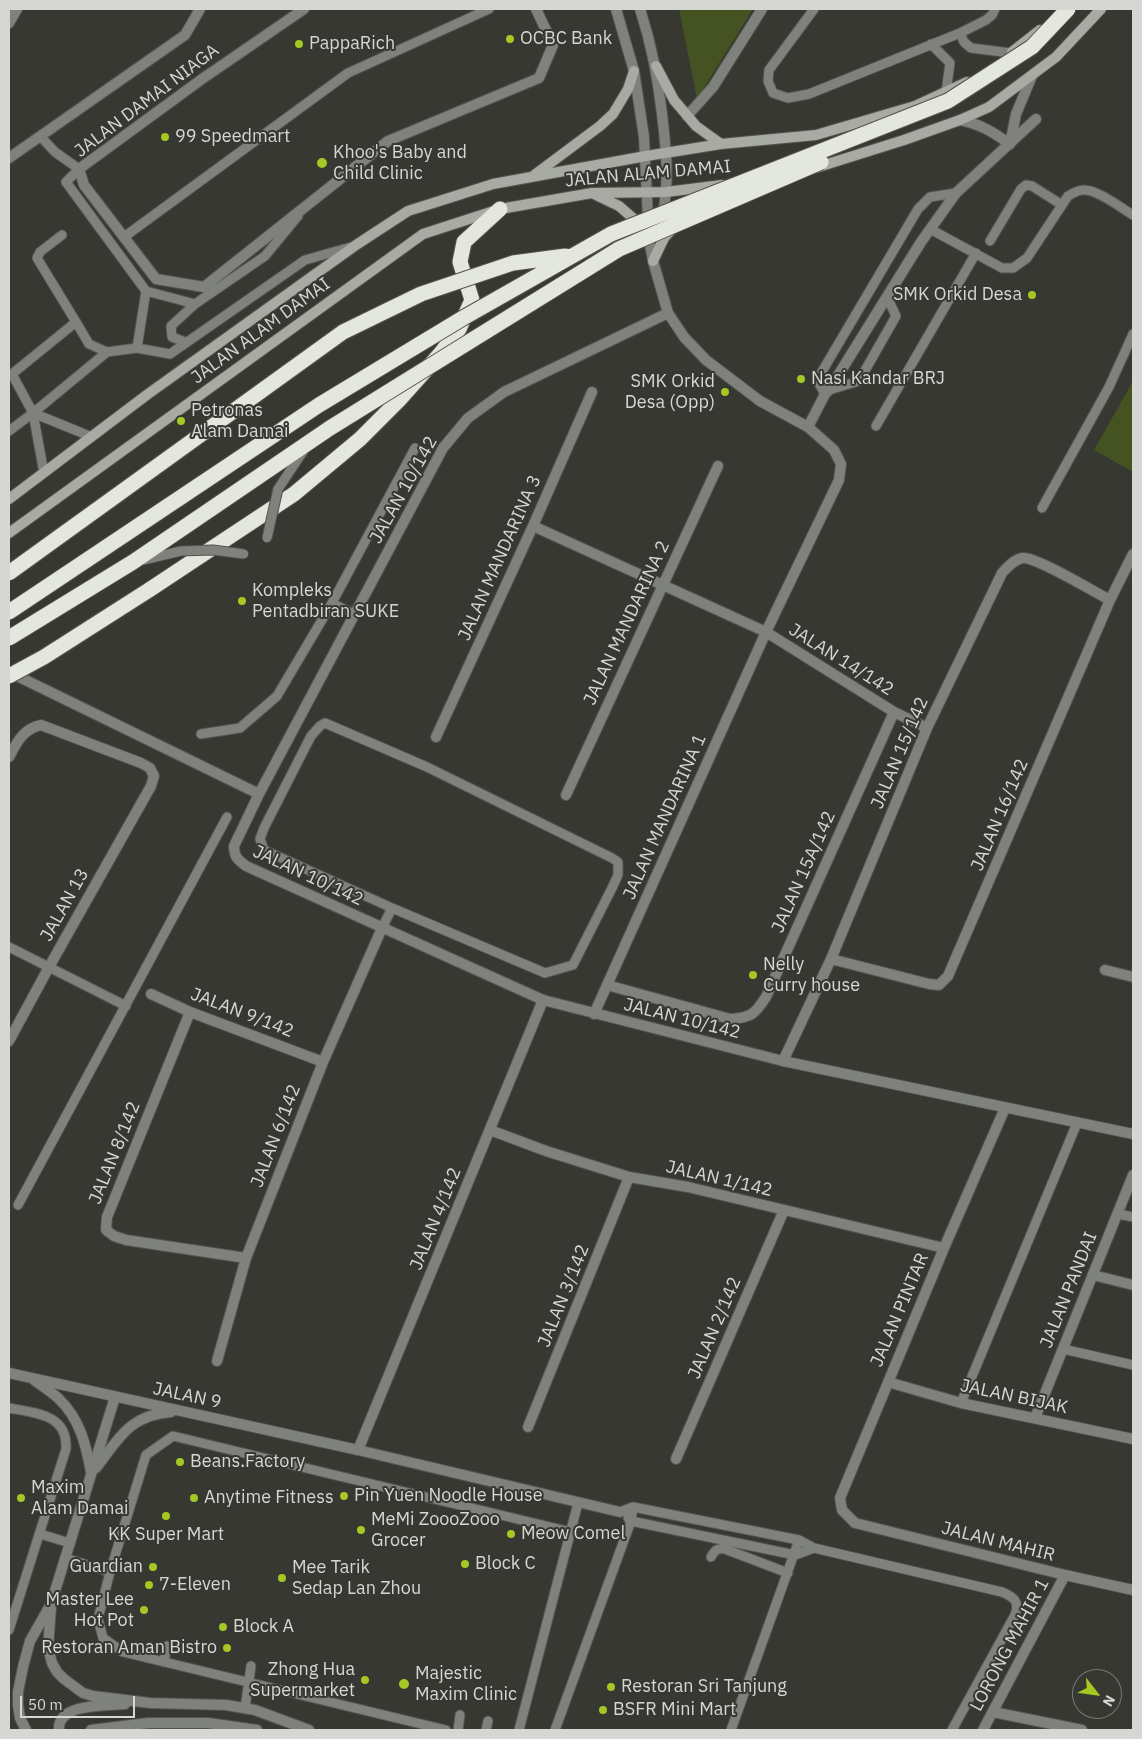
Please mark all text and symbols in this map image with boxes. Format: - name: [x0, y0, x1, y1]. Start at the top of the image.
- place label: OCBC Bank: [520, 28, 612, 50]
- place label: PappaRich: [309, 33, 395, 55]
- marker: OCBC Bank: [504, 33, 516, 45]
- marker: PappaRich: [293, 38, 305, 50]
- street label: JALAN DAMAI NIAGA: [71, 40, 223, 162]
- place label: 99 Speedmart: [175, 126, 290, 148]
- marker: 99 Speedmart: [159, 131, 171, 143]
- place label: Khoo's Baby and Child Clinic: [333, 142, 467, 184]
- marker: Khoo's Baby and Child Clinic: [315, 156, 329, 170]
- street label: JALAN ALAM DAMAI: [564, 156, 732, 192]
- street label: JALAN ALAM DAMAI: [187, 273, 335, 389]
- place label: SMK Orkid Desa: [893, 284, 1022, 306]
- marker: SMK Orkid Desa: [1026, 289, 1038, 301]
- place label: Nasi Kandar BRJ: [811, 368, 945, 390]
- place label: SMK Orkid Desa (Opp): [625, 371, 715, 414]
- marker: Nasi Kandar BRJ: [795, 373, 807, 385]
- marker: SMK Orkid Desa (Opp): [719, 386, 731, 398]
- place label: Petronas Alam Damai: [191, 400, 289, 442]
- marker: Petronas Alam Damai: [175, 415, 187, 427]
- street label: JALAN 10/142: [366, 433, 442, 547]
- street label: JALAN MANDARINA 3: [454, 472, 546, 644]
- street label: JALAN MANDARINA 2: [579, 537, 675, 709]
- place label: Kompleks Pentadbiran SUKE: [252, 580, 399, 622]
- marker: Kompleks Pentadbiran SUKE: [236, 595, 248, 607]
- street label: JALAN 14/142: [785, 619, 897, 701]
- street label: JALAN 15/142: [867, 694, 933, 812]
- street label: JALAN MANDARINA 1: [619, 731, 711, 903]
- street label: JALAN 16/142: [967, 756, 1033, 874]
- street label: JALAN 15A/142: [768, 808, 840, 936]
- street label: JALAN 10/142: [249, 841, 367, 911]
- street label: JALAN 13: [36, 865, 94, 945]
- place label: Nelly Curry house: [763, 954, 860, 996]
- marker: Nelly Curry house: [747, 969, 759, 981]
- street label: JALAN 9/142: [187, 983, 297, 1043]
- street label: JALAN 10/142: [621, 994, 743, 1044]
- street label: JALAN 6/142: [246, 1081, 306, 1191]
- street label: JALAN 8/142: [85, 1099, 145, 1207]
- street label: JALAN 1/142: [664, 1156, 774, 1202]
- street label: JALAN 4/142: [406, 1165, 466, 1273]
- street label: JALAN PANDAI: [1036, 1229, 1102, 1351]
- street label: JALAN 3/142: [534, 1242, 594, 1350]
- street label: JALAN PINTAR: [866, 1250, 934, 1370]
- street label: JALAN 2/142: [684, 1274, 746, 1382]
- street label: JALAN BIJAK: [958, 1375, 1070, 1419]
- street label: JALAN 9: [151, 1378, 223, 1414]
- place label: Beans.Factory: [190, 1451, 305, 1473]
- marker: Beans.Factory: [174, 1456, 186, 1468]
- place label: Maxim Alam Damai: [31, 1477, 129, 1520]
- place label: Pin Yuen Noodle House: [354, 1485, 543, 1507]
- place label: Anytime Fitness: [204, 1487, 334, 1509]
- marker: Pin Yuen Noodle House: [338, 1490, 350, 1502]
- marker: Maxim Alam Damai: [15, 1492, 27, 1504]
- marker: Anytime Fitness: [188, 1492, 200, 1504]
- place label: MeMi ZoooZooo Grocer: [371, 1509, 500, 1552]
- marker: KK Super Mart: [160, 1510, 172, 1522]
- street label: JALAN MAHIR: [939, 1517, 1057, 1567]
- place label: Meow Comel: [521, 1523, 625, 1545]
- place label: KK Super Mart: [108, 1524, 224, 1546]
- marker: MeMi ZoooZooo Grocer: [355, 1524, 367, 1536]
- marker: Meow Comel: [505, 1528, 517, 1540]
- place label: Block C: [475, 1553, 536, 1575]
- place label: Guardian: [69, 1556, 143, 1578]
- place label: Mee Tarik Sedap Lan Zhou: [292, 1557, 421, 1600]
- marker: Block C: [459, 1558, 471, 1570]
- marker: Guardian: [147, 1561, 159, 1573]
- marker: Mee Tarik Sedap Lan Zhou: [276, 1572, 288, 1584]
- place label: 7-Eleven: [159, 1574, 231, 1596]
- street label: LORONG MAHIR 1: [966, 1575, 1054, 1715]
- marker: 7-Eleven: [143, 1579, 155, 1591]
- place label: Master Lee Hot Pot: [46, 1589, 134, 1632]
- marker: Master Lee Hot Pot: [138, 1604, 150, 1616]
- place label: Block A: [233, 1616, 294, 1638]
- marker: Block A: [217, 1621, 229, 1633]
- place label: Restoran Aman Bistro: [41, 1637, 217, 1659]
- marker: Restoran Aman Bistro: [221, 1642, 233, 1654]
- place label: Zhong Hua Supermarket: [250, 1659, 355, 1702]
- place label: Majestic Maxim Clinic: [415, 1663, 517, 1706]
- north arrow: [1072, 1669, 1122, 1719]
- marker: Zhong Hua Supermarket: [359, 1674, 371, 1686]
- place label: Restoran Sri Tanjung: [621, 1676, 787, 1698]
- marker: Majestic Maxim Clinic: [397, 1677, 411, 1691]
- marker: Restoran Sri Tanjung: [605, 1681, 617, 1693]
- scale bar: [22, 1686, 138, 1718]
- text: N: [1099, 1692, 1119, 1710]
- text: 50 m: [28, 1695, 63, 1714]
- place label: BSFR Mini Mart: [613, 1699, 736, 1721]
- marker: BSFR Mini Mart: [597, 1704, 609, 1716]

